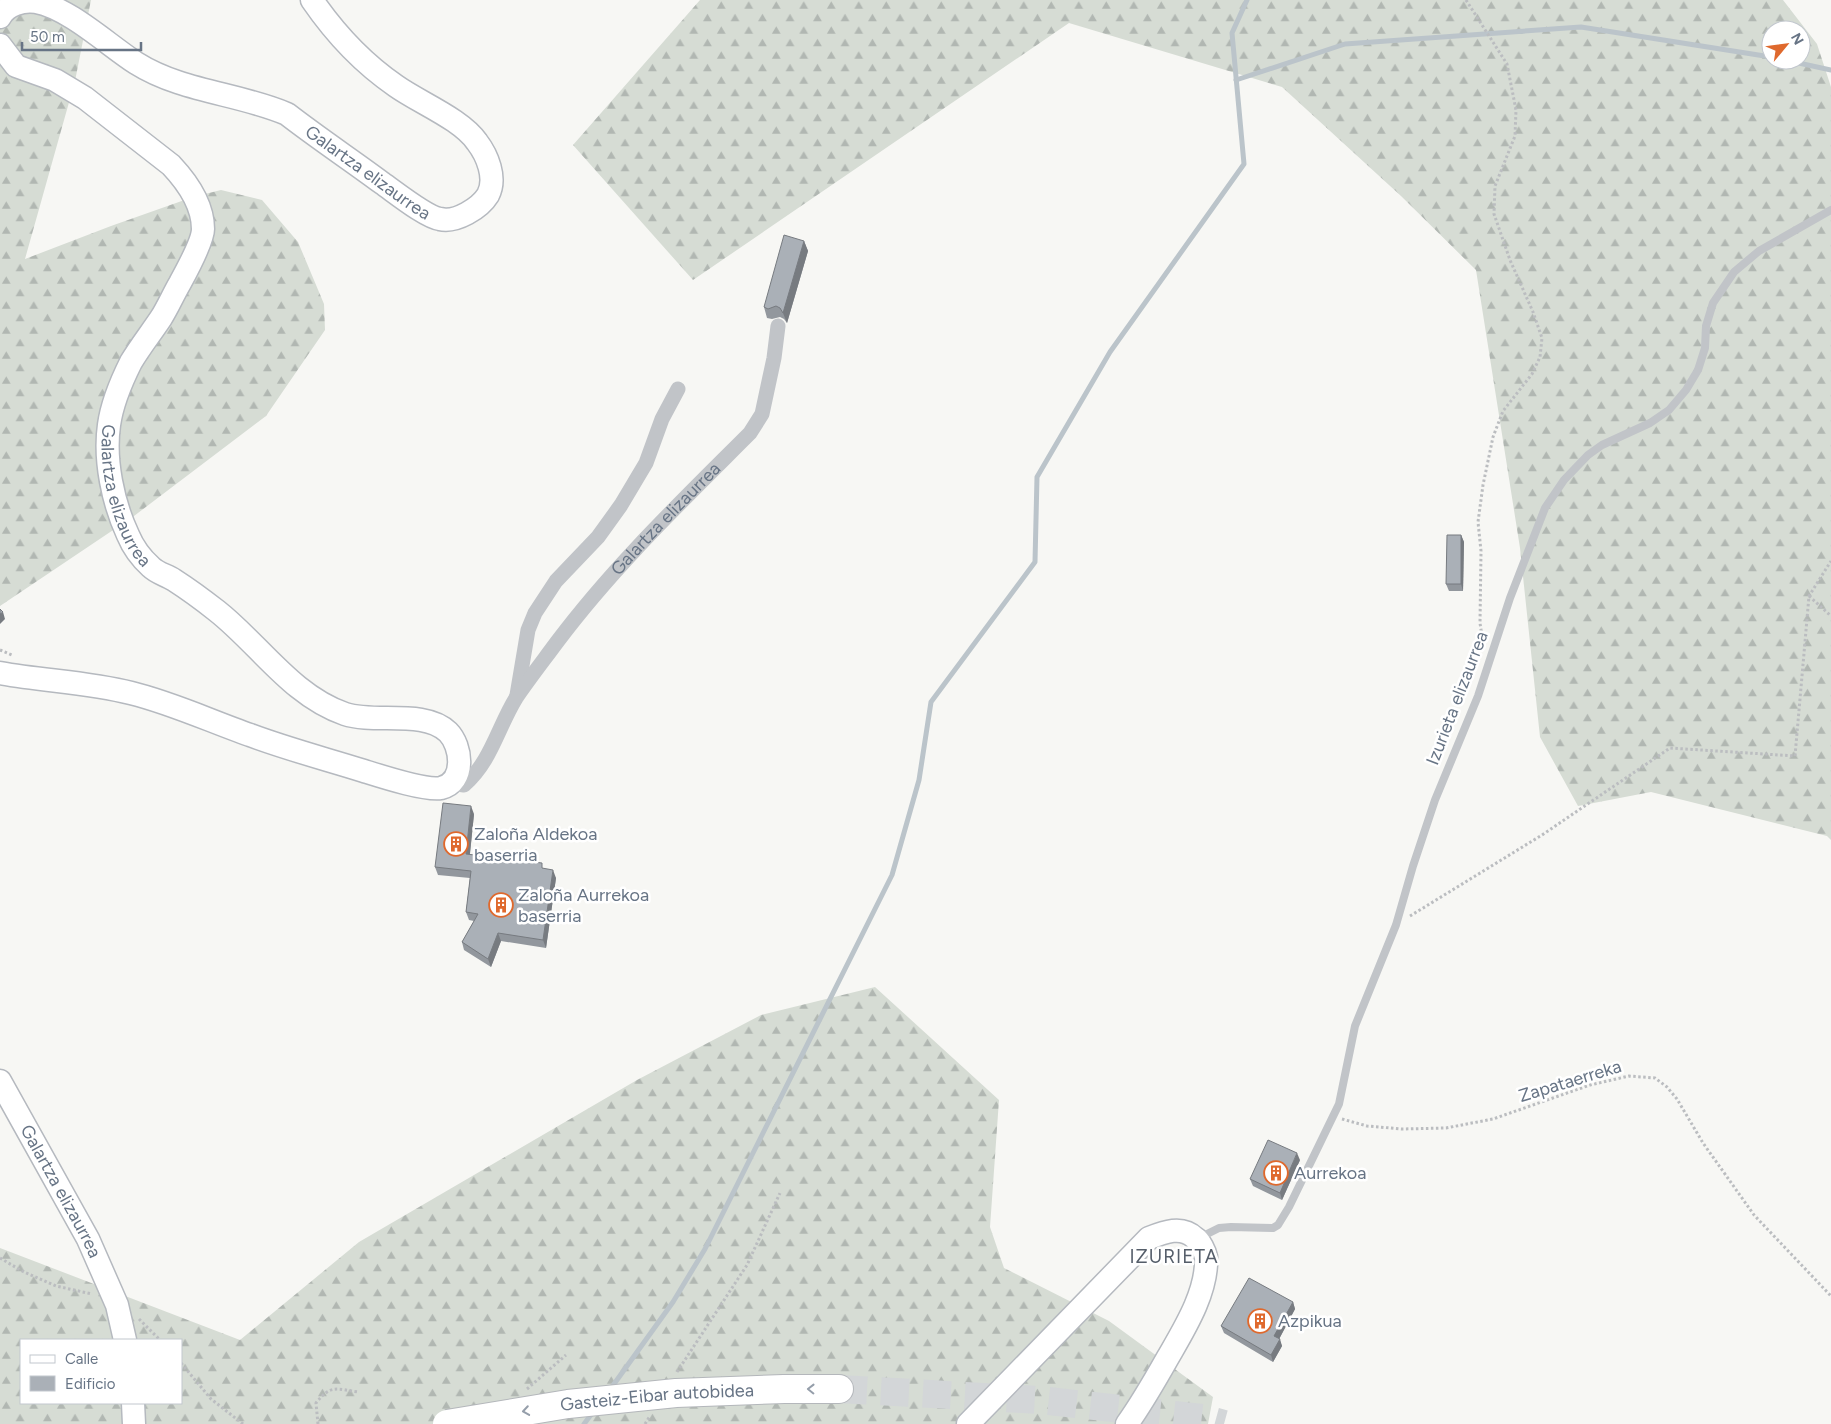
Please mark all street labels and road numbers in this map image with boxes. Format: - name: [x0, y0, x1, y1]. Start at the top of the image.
- street label: Galartza elizaurrea: [301, 120, 434, 225]
- street label: Galartza elizaurrea: [97, 423, 156, 571]
- street label: Galartza elizaurrea: [606, 458, 725, 580]
- street label: Izurieta elizaurrea: [1421, 628, 1493, 768]
- street label: Zapataerreka: [1516, 1055, 1624, 1107]
- street label: Galartza elizaurrea: [16, 1121, 106, 1261]
- street label: Gasteiz-Eibar autobidea: [559, 1379, 754, 1416]

